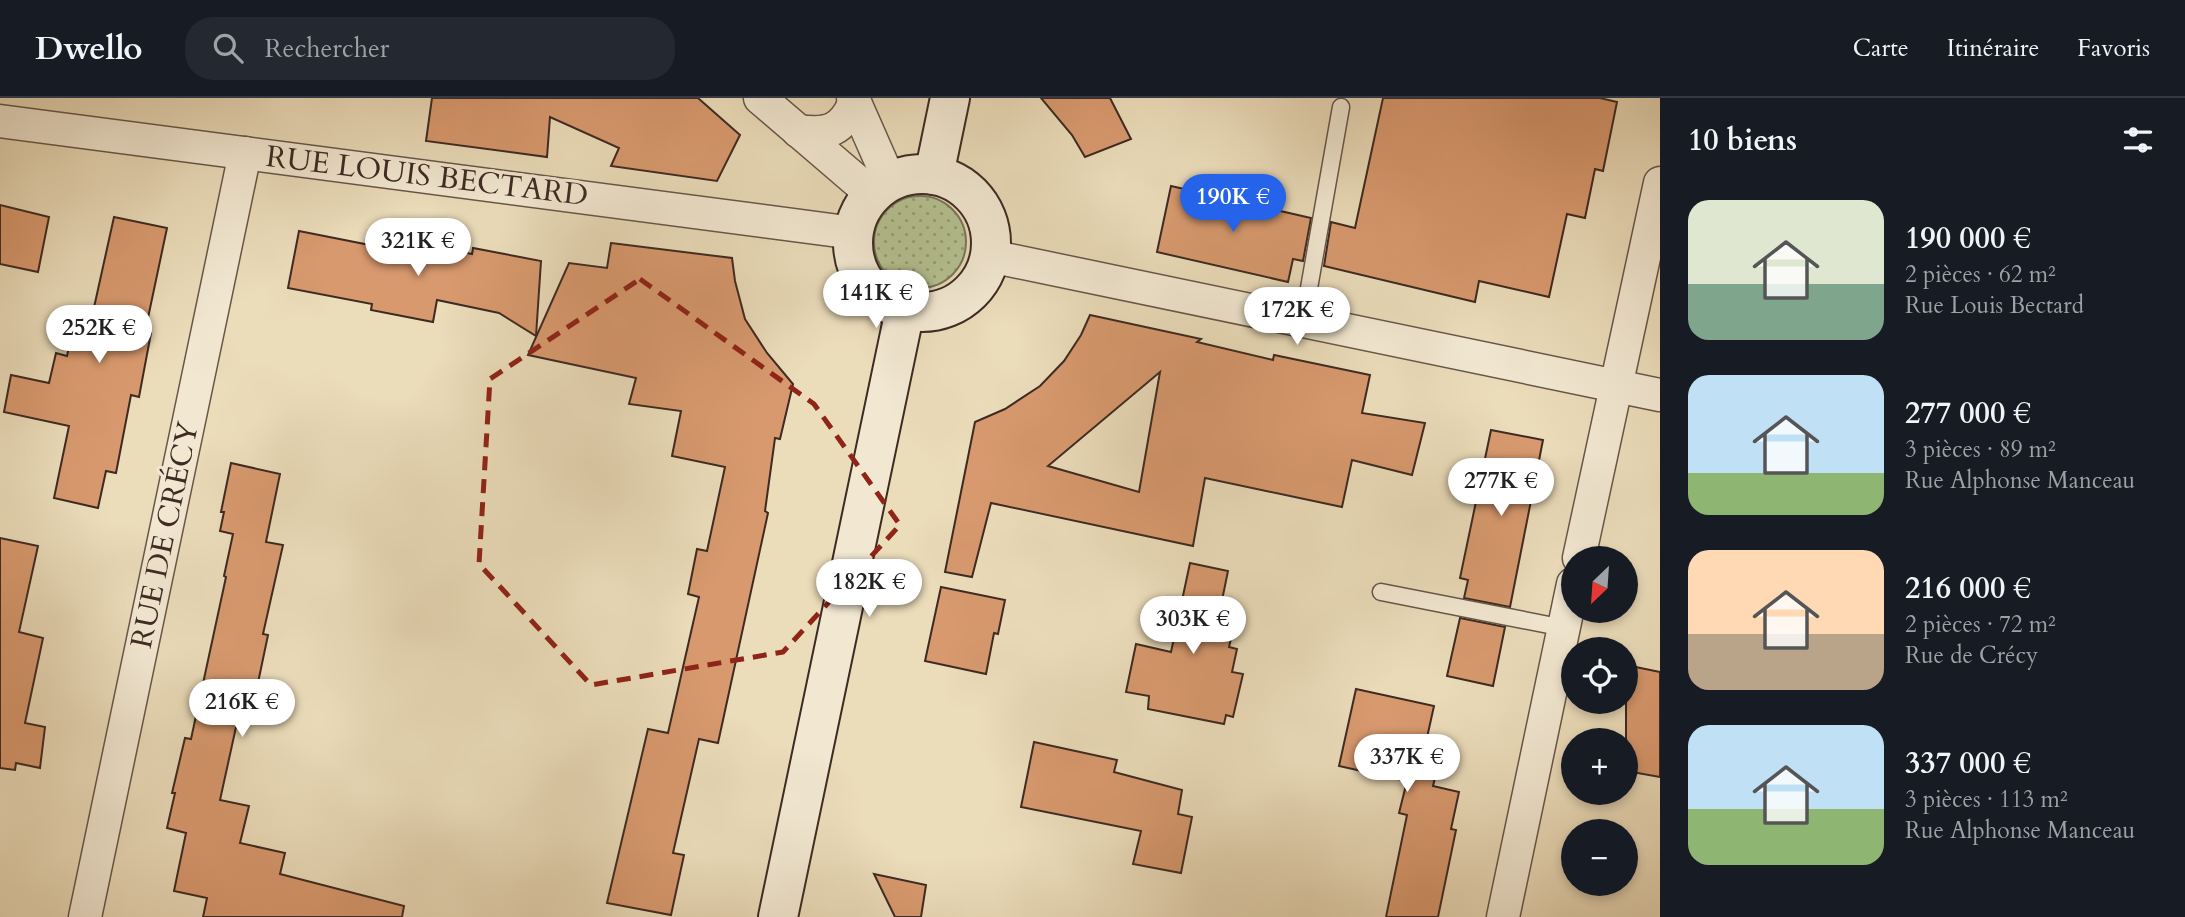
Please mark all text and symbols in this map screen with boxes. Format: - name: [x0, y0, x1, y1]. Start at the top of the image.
- search box: [185, 17, 675, 80]
- text: Dwello: [35, 26, 143, 71]
- icon: search: [209, 29, 247, 67]
- text: Rechercher: [265, 31, 389, 66]
- text: Carte: [1853, 32, 1909, 65]
- text: Itinéraire: [1947, 32, 2039, 65]
- text: Favoris: [2077, 32, 2150, 65]
- text: 10 biens: [1688, 120, 1797, 161]
- icon: filters: [2119, 121, 2157, 159]
- street label: RUE LOUIS BECTARD: [264, 136, 590, 216]
- pin: 190K €: [1176, 174, 1290, 234]
- text: 190K €: [1196, 181, 1270, 212]
- pin: 321K €: [361, 218, 475, 278]
- text: 190 000 €: [1905, 218, 2031, 259]
- text: 321K €: [381, 225, 455, 256]
- icon: home: [1744, 228, 1828, 312]
- text: 2 pièces · 62 m²: [1905, 259, 2056, 290]
- pin: 141K €: [819, 271, 933, 330]
- text: 141K €: [839, 277, 913, 308]
- pin: 172K €: [1240, 288, 1354, 347]
- text: Rue Louis Bectard: [1905, 290, 2084, 321]
- text: 172K €: [1260, 294, 1334, 325]
- pin: 252K €: [42, 306, 156, 365]
- text: 252K €: [62, 312, 136, 343]
- text: 277 000 €: [1905, 393, 2031, 434]
- icon: home: [1744, 403, 1828, 487]
- street label: RUE DE CRÉCY: [121, 417, 209, 652]
- text: 3 pièces · 89 m²: [1905, 434, 2056, 465]
- pin: 277K €: [1444, 458, 1558, 518]
- text: 277K €: [1464, 465, 1538, 496]
- text: Rue Alphonse Manceau: [1905, 465, 2135, 496]
- north arrow: [1561, 546, 1638, 623]
- map controls: [1561, 546, 1638, 896]
- pin: 182K €: [812, 560, 926, 619]
- text: 182K €: [832, 566, 906, 597]
- text: 216 000 €: [1905, 568, 2031, 609]
- icon: home: [1744, 578, 1828, 662]
- pin: 303K €: [1136, 596, 1250, 656]
- text: 303K €: [1156, 603, 1230, 634]
- text: 2 pièces · 72 m²: [1905, 609, 2056, 640]
- button: locate: [1561, 637, 1638, 714]
- text: Rue de Crécy: [1905, 640, 2038, 671]
- pin: 216K €: [185, 680, 299, 739]
- text: 216K €: [205, 686, 279, 717]
- button: +: [1561, 728, 1638, 805]
- pin: 337K €: [1350, 734, 1464, 794]
- text: 337K €: [1370, 741, 1444, 772]
- text: 337 000 €: [1905, 743, 2031, 784]
- icon: home: [1744, 753, 1828, 837]
- text: 3 pièces · 113 m²: [1905, 784, 2068, 815]
- text: Rue Alphonse Manceau: [1905, 815, 2135, 846]
- button: −: [1561, 819, 1638, 896]

